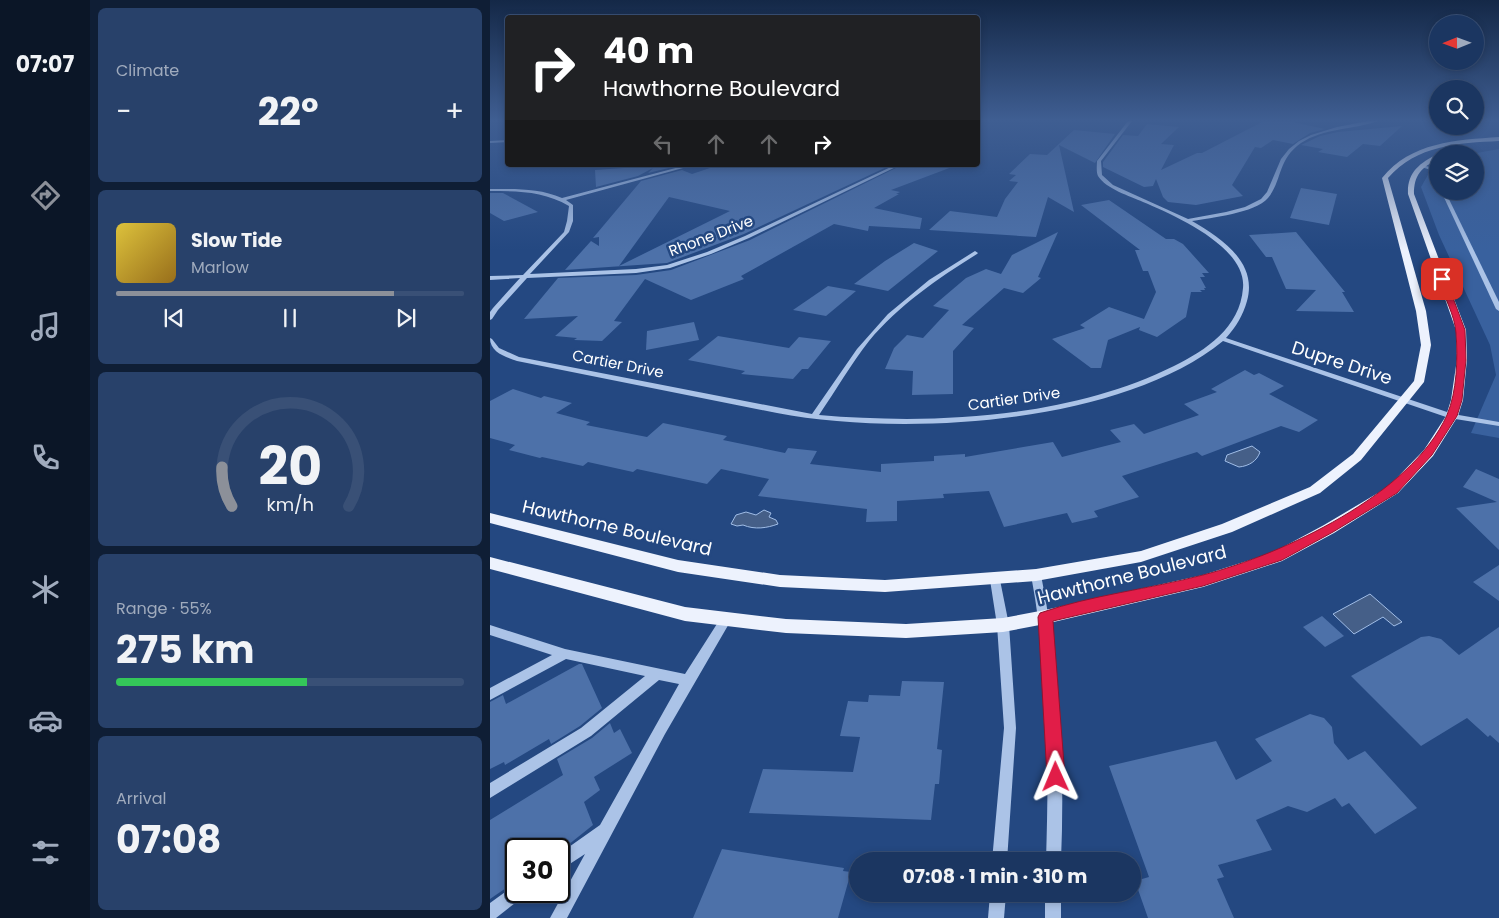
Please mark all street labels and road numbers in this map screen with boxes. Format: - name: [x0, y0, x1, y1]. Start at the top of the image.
- street label: Rhone Drive: [666, 210, 756, 261]
- street label: Dupre Drive: [1289, 335, 1396, 391]
- street label: Cartier Drive: [570, 344, 666, 383]
- street label: Cartier Drive: [966, 382, 1061, 415]
- street label: Hawthorne Boulevard: [520, 494, 714, 562]
- street label: Hawthorne Boulevard: [1035, 539, 1229, 610]

